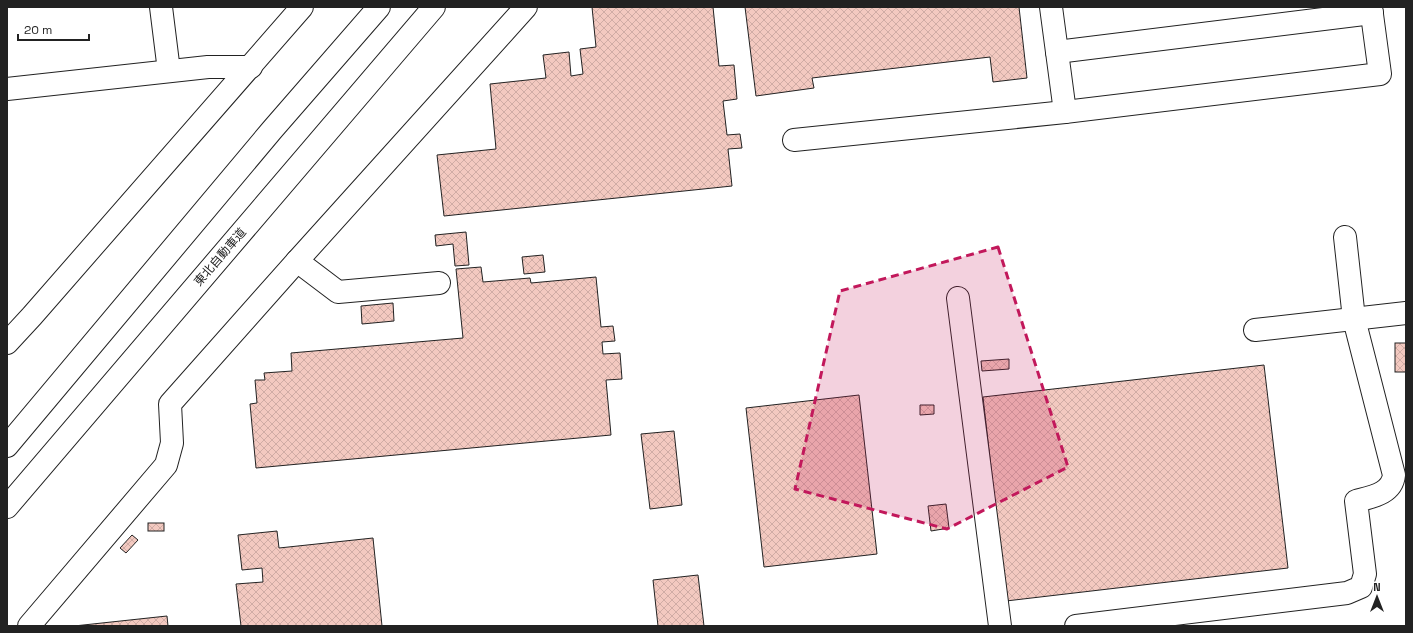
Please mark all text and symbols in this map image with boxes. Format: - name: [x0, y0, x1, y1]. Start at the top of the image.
- scale bar: [18, 16, 89, 42]
- text: 20 m: [24, 22, 52, 38]
- street label: 東北自動車道: [190, 225, 250, 289]
- north arrow: [1357, 577, 1397, 617]
- text: N: [1373, 580, 1381, 594]

